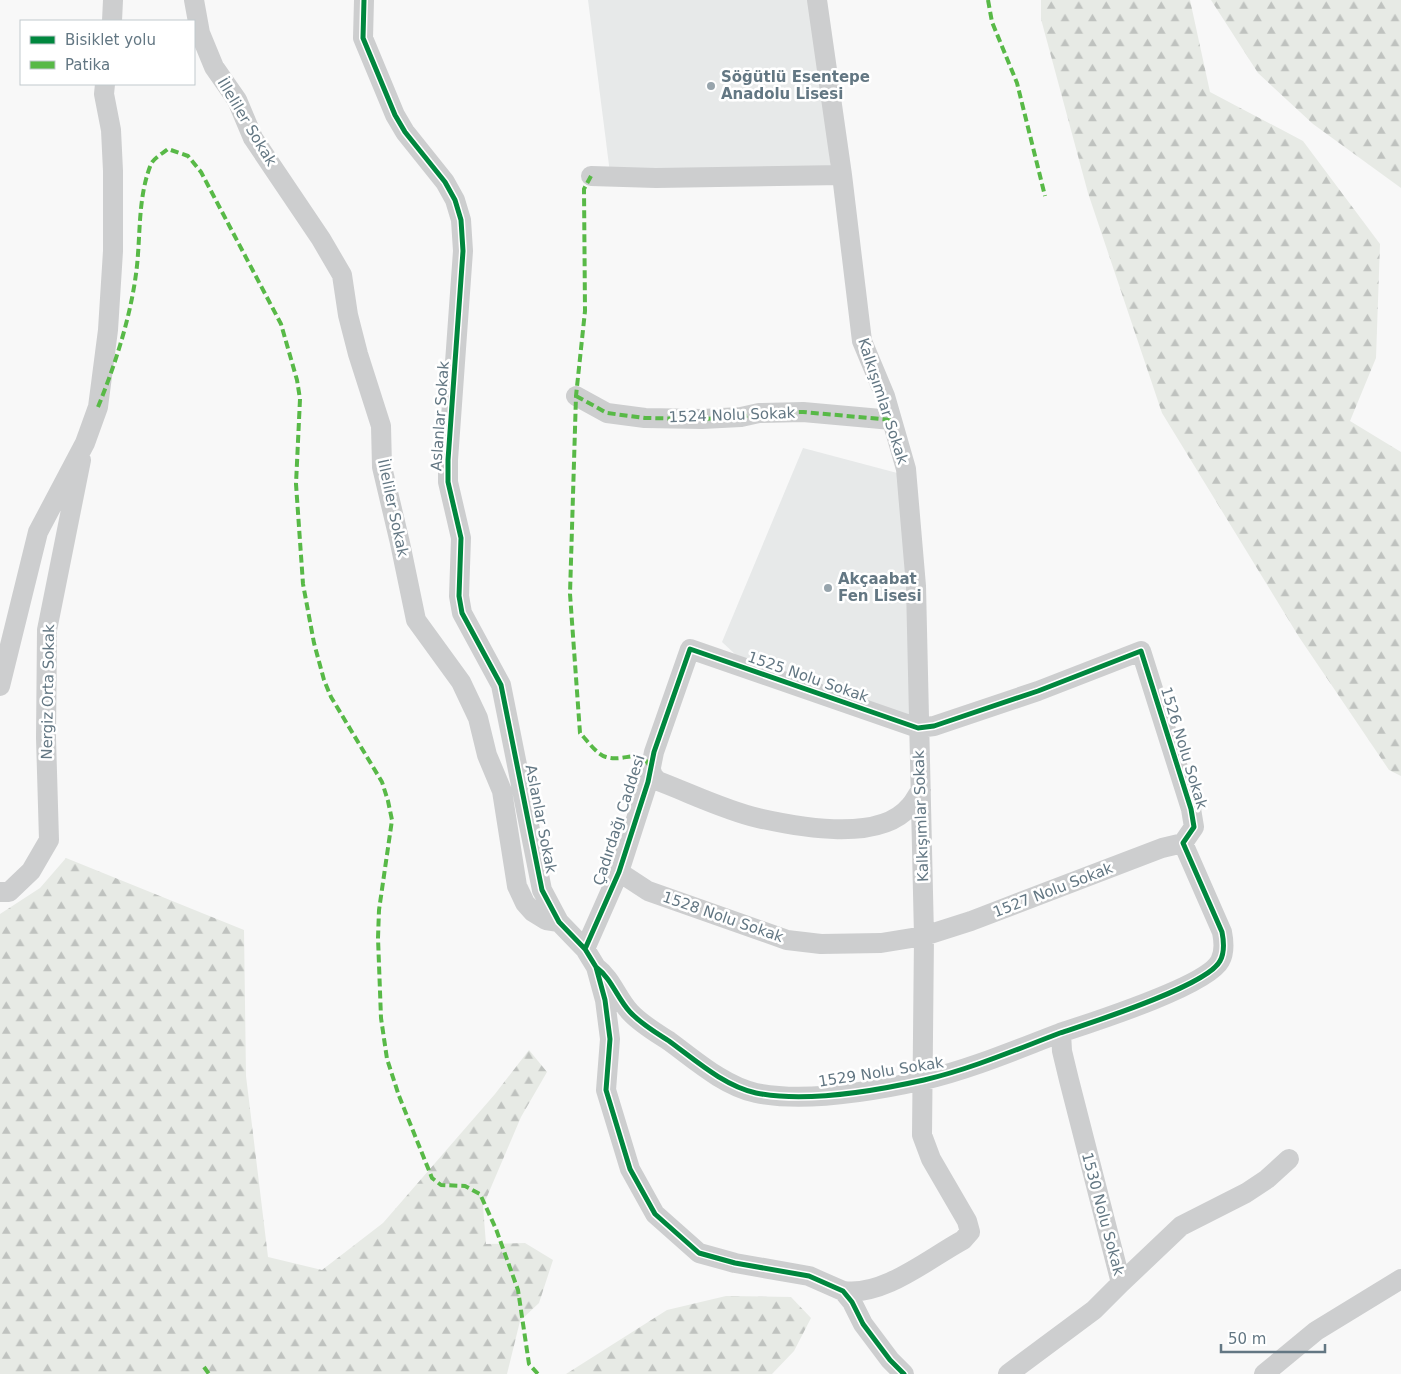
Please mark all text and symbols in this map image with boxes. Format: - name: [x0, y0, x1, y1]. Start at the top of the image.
- legend: [20, 20, 195, 85]
- text: Bisiklet yolu: [65, 31, 156, 49]
- text: Patika: [65, 56, 110, 74]
- place label: Söğütlü Esentepe Anadolu Lisesi: [721, 68, 870, 103]
- street label: İlleliler Sokak: [214, 74, 281, 170]
- marker: Söğütlü Esentepe Anadolu Lisesi: [705, 80, 717, 92]
- street label: Kalkışımlar Sokak: [854, 336, 912, 467]
- street label: Aslanlar Sokak: [427, 360, 453, 472]
- street label: 1524 Nolu Sokak: [668, 404, 796, 426]
- street label: İlleliler Sokak: [374, 457, 413, 559]
- place label: Akçaabat Fen Lisesi: [838, 570, 922, 605]
- marker: Akçaabat Fen Lisesi: [822, 582, 834, 594]
- street label: Nergiz Orta Sokak: [38, 624, 58, 760]
- street label: 1525 Nolu Sokak: [745, 648, 871, 706]
- street label: 1526 Nolu Sokak: [1157, 685, 1211, 812]
- street label: Kalkışımlar Sokak: [910, 750, 932, 882]
- street label: Çadırdağı Caddesi: [589, 752, 649, 888]
- street label: Aslanlar Sokak: [522, 763, 560, 875]
- street label: 1527 Nolu Sokak: [991, 859, 1116, 921]
- street label: 1528 Nolu Sokak: [660, 888, 786, 946]
- street label: 1529 Nolu Sokak: [817, 1053, 945, 1091]
- street label: 1530 Nolu Sokak: [1078, 1150, 1128, 1278]
- scale bar: [1221, 1322, 1325, 1354]
- text: 50 m: [1228, 1330, 1266, 1348]

